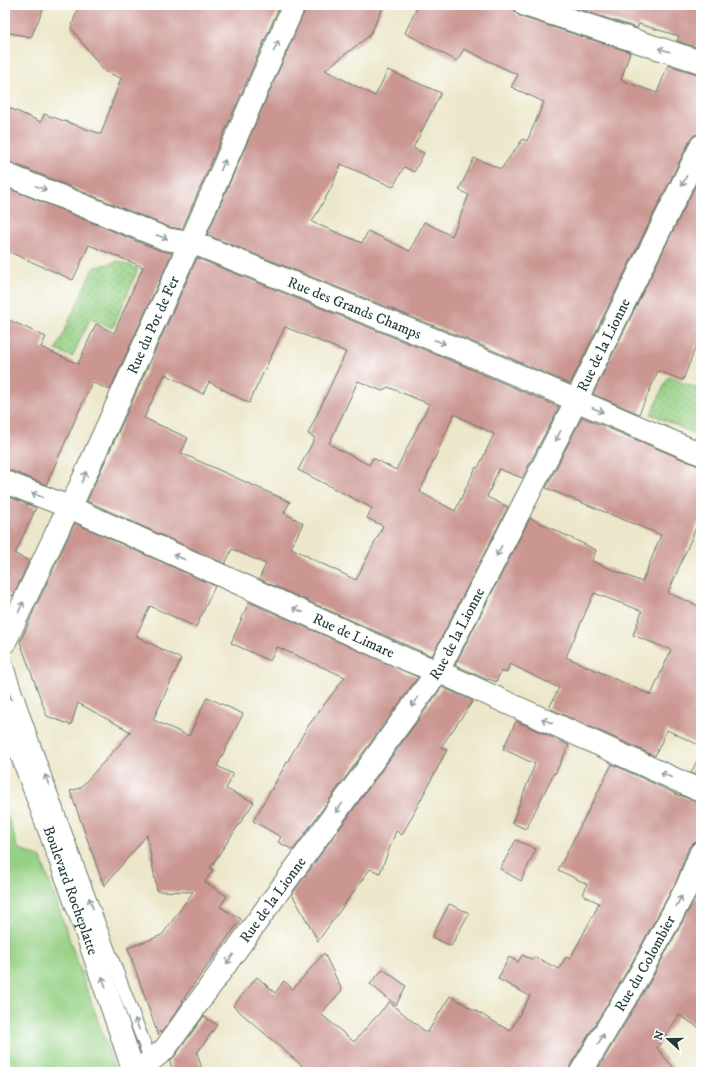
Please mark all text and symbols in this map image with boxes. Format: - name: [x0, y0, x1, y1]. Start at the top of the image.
- one-way arrow: [273, 41, 280, 53]
- one-way arrow: [658, 46, 671, 53]
- one-way arrow: [220, 160, 227, 172]
- one-way arrow: [680, 175, 687, 187]
- one-way arrow: [35, 185, 47, 193]
- one-way arrow: [155, 233, 167, 241]
- street label: Rue du Pot de Fer: [123, 272, 184, 377]
- street label: Rue des Grands Champs: [285, 272, 424, 343]
- street label: Rue de la Lionne: [573, 295, 634, 395]
- one-way arrow: [433, 339, 445, 347]
- one-way arrow: [592, 406, 604, 414]
- one-way arrow: [554, 430, 562, 442]
- one-way arrow: [81, 471, 88, 483]
- one-way arrow: [31, 490, 43, 498]
- one-way arrow: [495, 545, 502, 557]
- one-way arrow: [173, 552, 185, 560]
- street label: Rue de la Lionne: [425, 584, 489, 684]
- one-way arrow: [18, 601, 25, 613]
- one-way arrow: [292, 606, 304, 613]
- street label: Rue de Limare: [310, 609, 398, 662]
- one-way arrow: [410, 697, 419, 708]
- one-way arrow: [542, 717, 554, 724]
- one-way arrow: [660, 771, 672, 778]
- one-way arrow: [43, 774, 50, 787]
- one-way arrow: [335, 802, 343, 813]
- street label: Boulevard Rocheplatte: [39, 823, 103, 957]
- street label: Rue de la Lionne: [235, 853, 310, 946]
- one-way arrow: [676, 895, 683, 907]
- one-way arrow: [87, 896, 94, 909]
- street label: Rue du Colombier: [610, 912, 680, 1015]
- one-way arrow: [226, 953, 234, 964]
- one-way arrow: [99, 976, 107, 988]
- one-way arrow: [132, 1019, 140, 1031]
- north arrow: [648, 1019, 688, 1059]
- text: N: [651, 1029, 668, 1042]
- one-way arrow: [598, 1033, 606, 1045]

